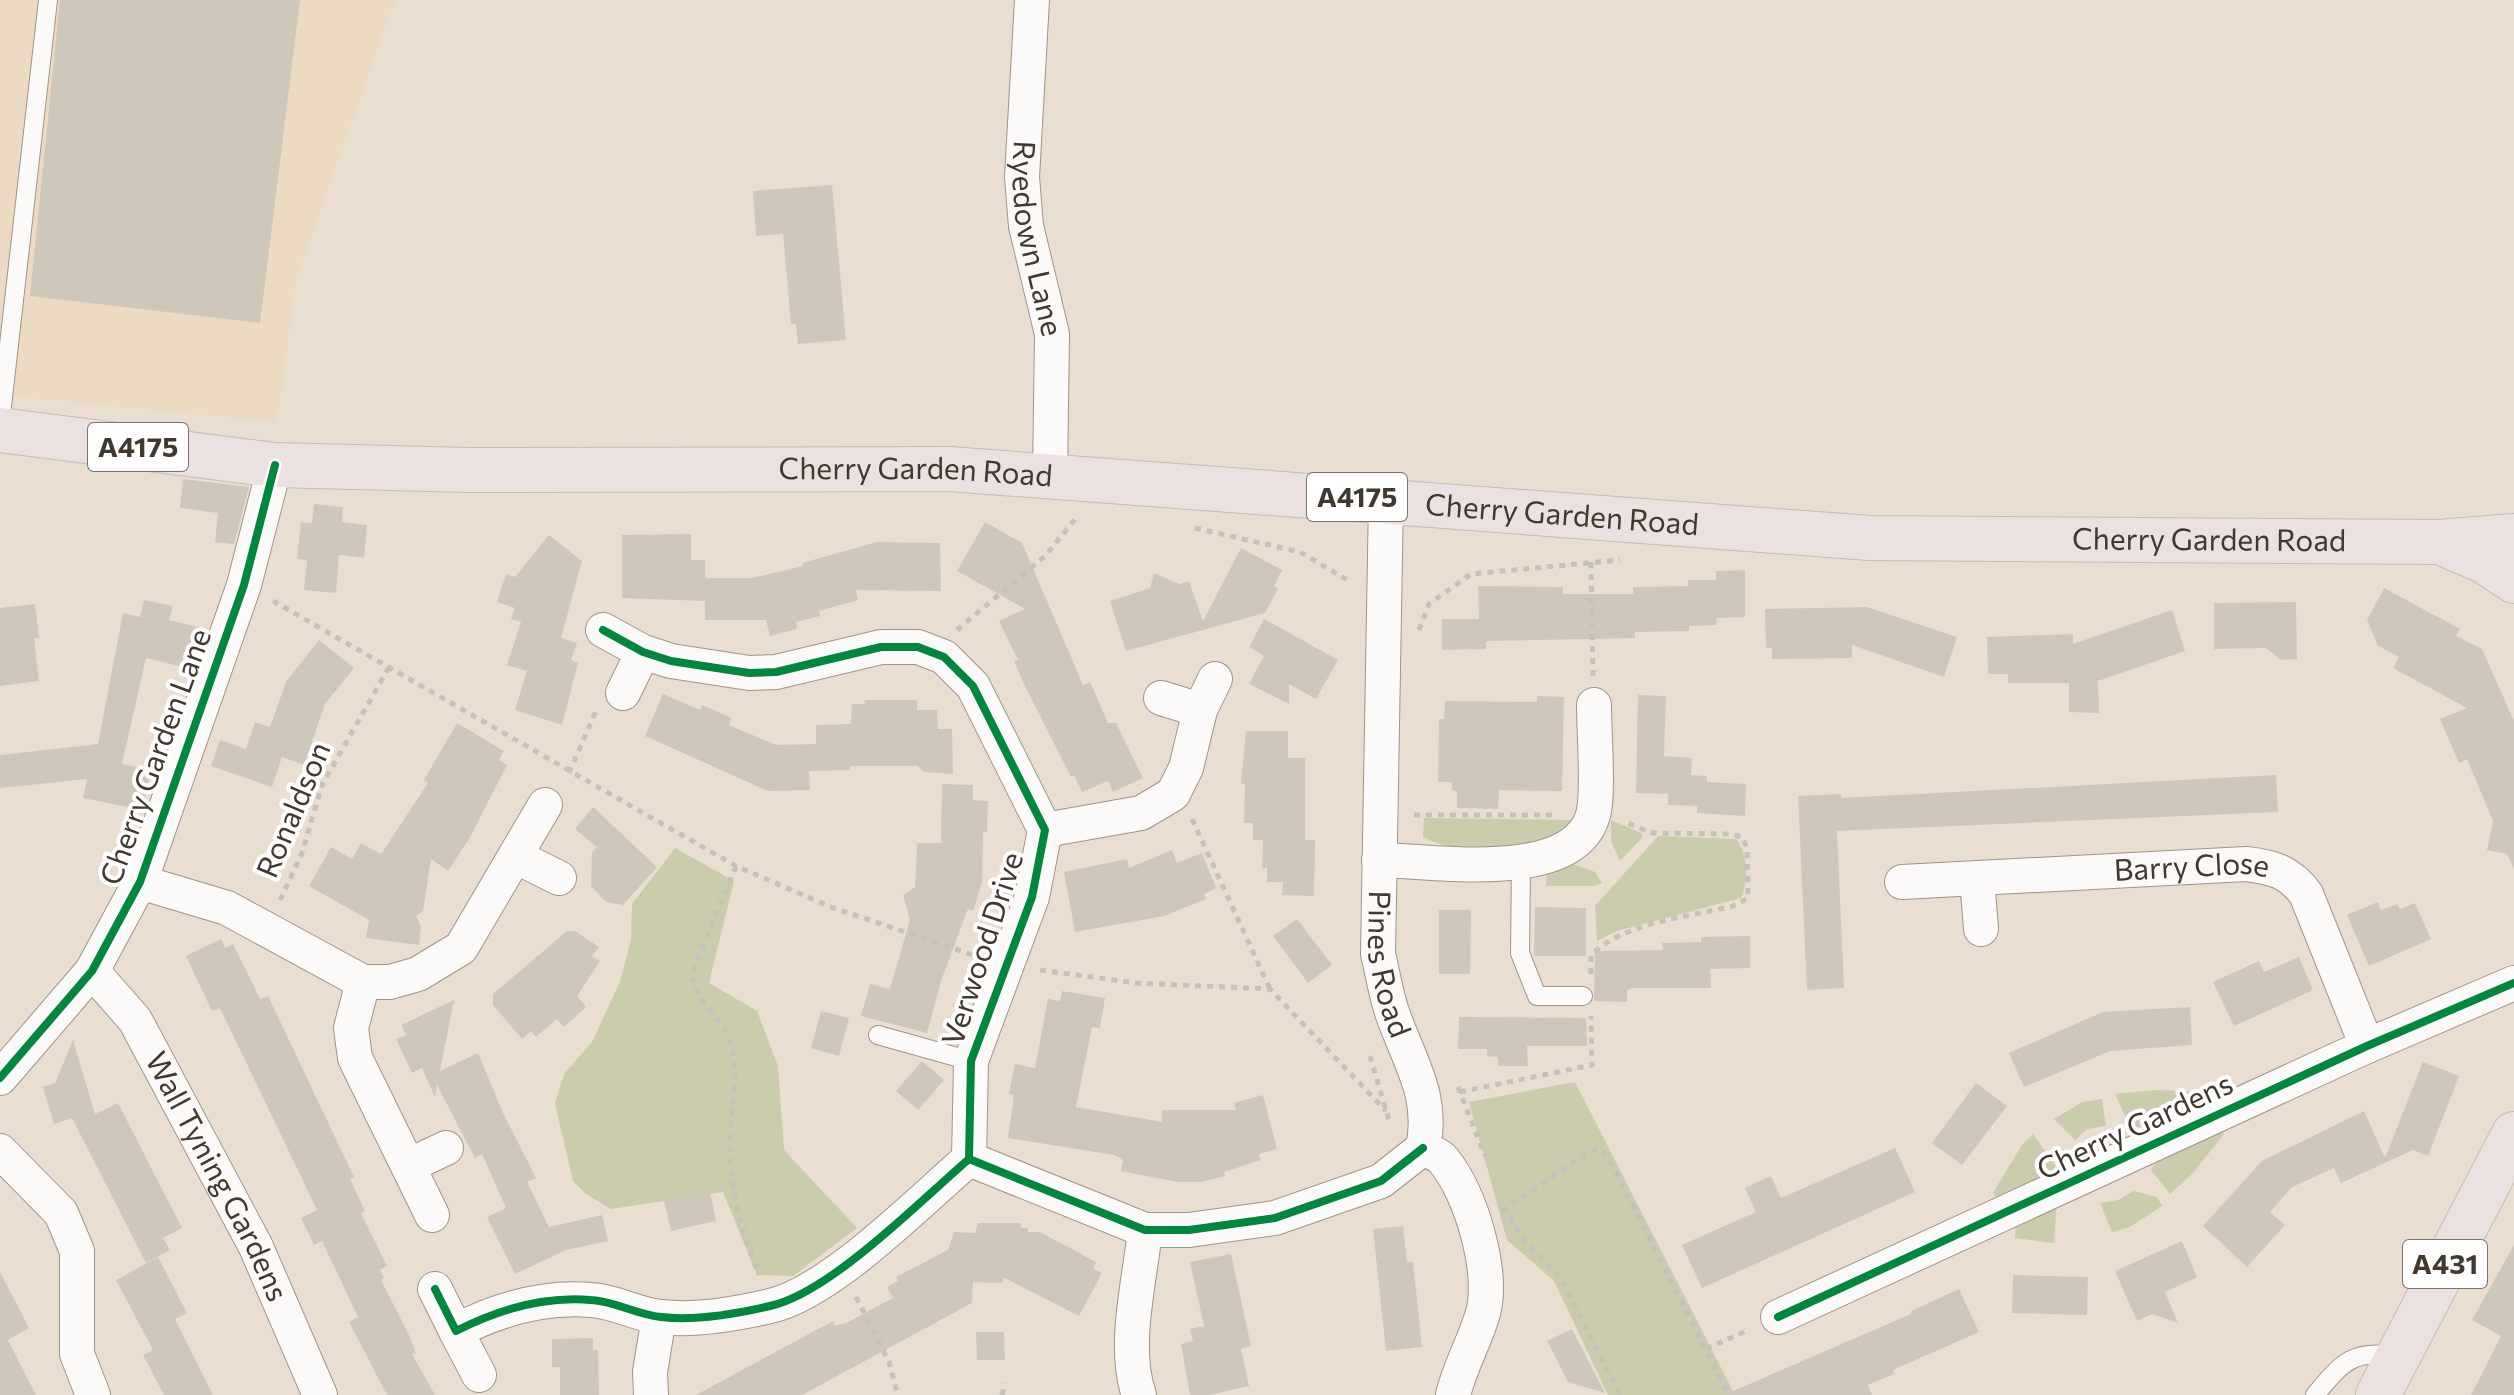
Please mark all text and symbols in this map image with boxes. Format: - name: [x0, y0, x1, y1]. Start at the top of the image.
- street label: Ryedown Lane: [1006, 140, 1073, 339]
- road number: A4175: [88, 423, 188, 471]
- street label: Cherry Garden Road: [779, 448, 1054, 493]
- road number: A4175: [1307, 473, 1407, 521]
- street label: Cherry Garden Road: [1424, 484, 1700, 541]
- street label: Cherry Garden Road: [2072, 518, 2346, 557]
- street label: Cherry Garden Lane: [90, 623, 217, 889]
- street label: Ronaldson: [247, 736, 337, 882]
- street label: Barry Close: [2113, 842, 2273, 887]
- street label: Verwood Drive: [932, 847, 1029, 1050]
- street label: Pines Road: [1362, 890, 1421, 1042]
- street label: Wall Tyning Gardens: [139, 1044, 298, 1306]
- street label: Cherry Gardens: [2030, 1063, 2238, 1186]
- road number: A431: [2403, 1240, 2487, 1288]

